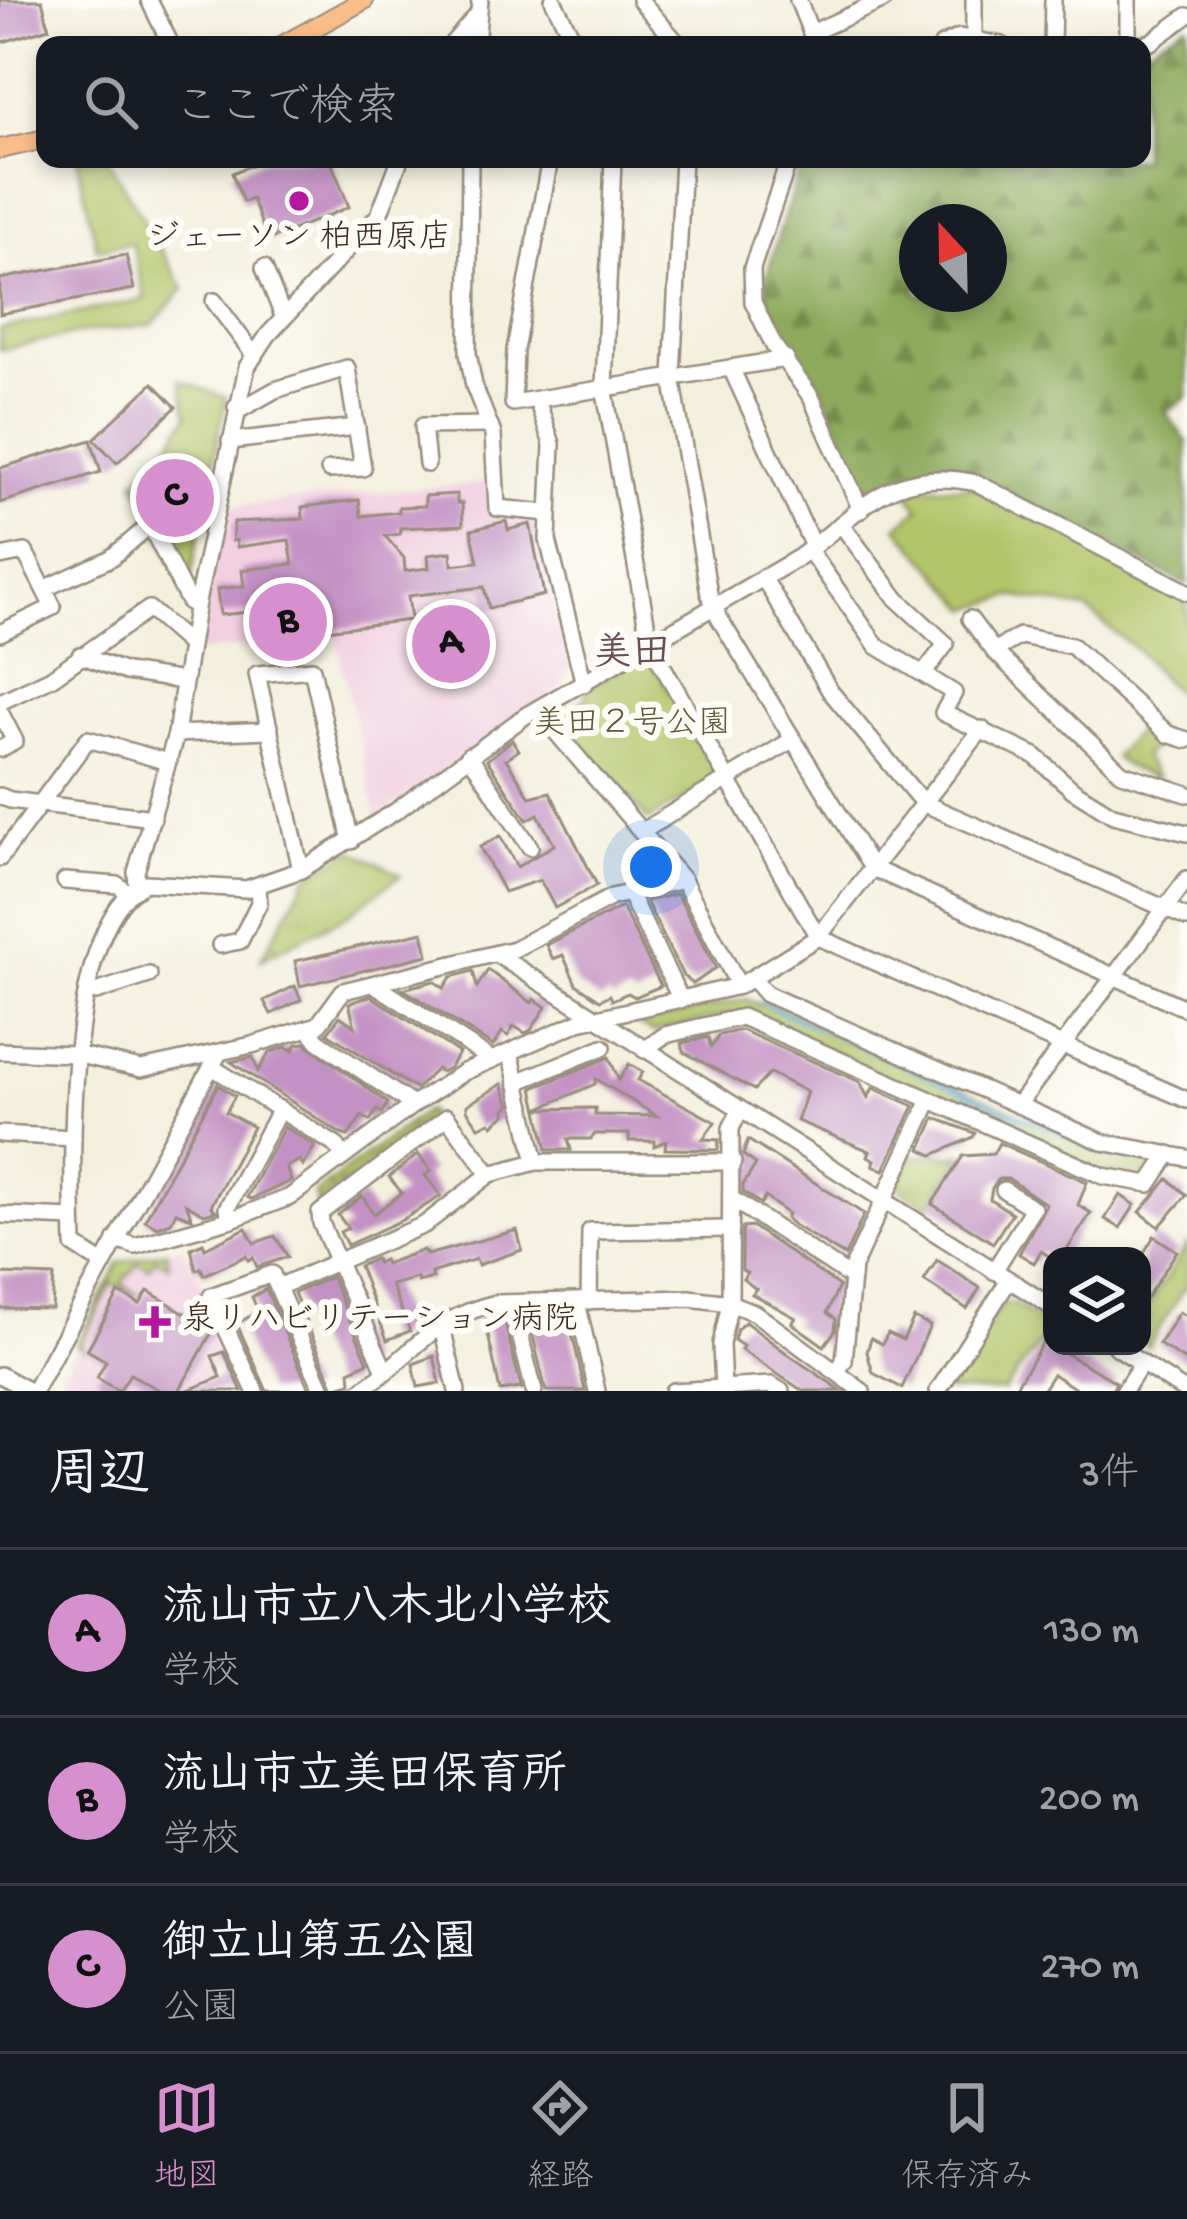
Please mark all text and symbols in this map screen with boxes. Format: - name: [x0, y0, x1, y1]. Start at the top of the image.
- search box: [36, 36, 1151, 168]
- icon: search: [78, 69, 144, 135]
- text: ここで検索: [174, 84, 399, 137]
- marker: ジェーソン 柏西原店: [286, 188, 312, 214]
- north arrow: [899, 204, 1007, 312]
- place label: ジェーソン 柏西原店: [147, 219, 451, 259]
- pin: C: [136, 453, 214, 543]
- pin: B: [249, 577, 327, 667]
- pin: A: [412, 599, 490, 689]
- district label: 美田: [593, 631, 671, 679]
- park label: 美田２号公園: [533, 705, 731, 745]
- your location: [621, 837, 681, 897]
- map controls: [1043, 1247, 1151, 1355]
- button: layers: [1043, 1247, 1151, 1355]
- place label: 泉リハビリテーション病院: [182, 1301, 577, 1341]
- marker: 泉リハビリテーション病院: [139, 1306, 171, 1338]
- text: 周辺: [48, 1449, 150, 1509]
- text: 3件: [1080, 1454, 1139, 1500]
- text: 流山市立八木北小学校: [162, 1584, 612, 1637]
- text: A: [75, 1610, 99, 1656]
- text: 130 m: [1044, 1610, 1139, 1656]
- text: 学校: [162, 1652, 240, 1698]
- text: 流山市立美田保育所: [162, 1752, 567, 1805]
- text: B: [77, 1778, 97, 1824]
- text: 200 m: [1039, 1778, 1139, 1824]
- text: 学校: [162, 1820, 240, 1866]
- text: 御立山第五公園: [162, 1920, 477, 1973]
- text: C: [76, 1946, 98, 1992]
- text: 270 m: [1041, 1946, 1139, 1992]
- text: 公園: [162, 1988, 240, 2034]
- tab: 地図: [154, 2075, 220, 2198]
- tab: 経路: [527, 2075, 593, 2198]
- tab: 保存済み: [901, 2075, 1033, 2198]

